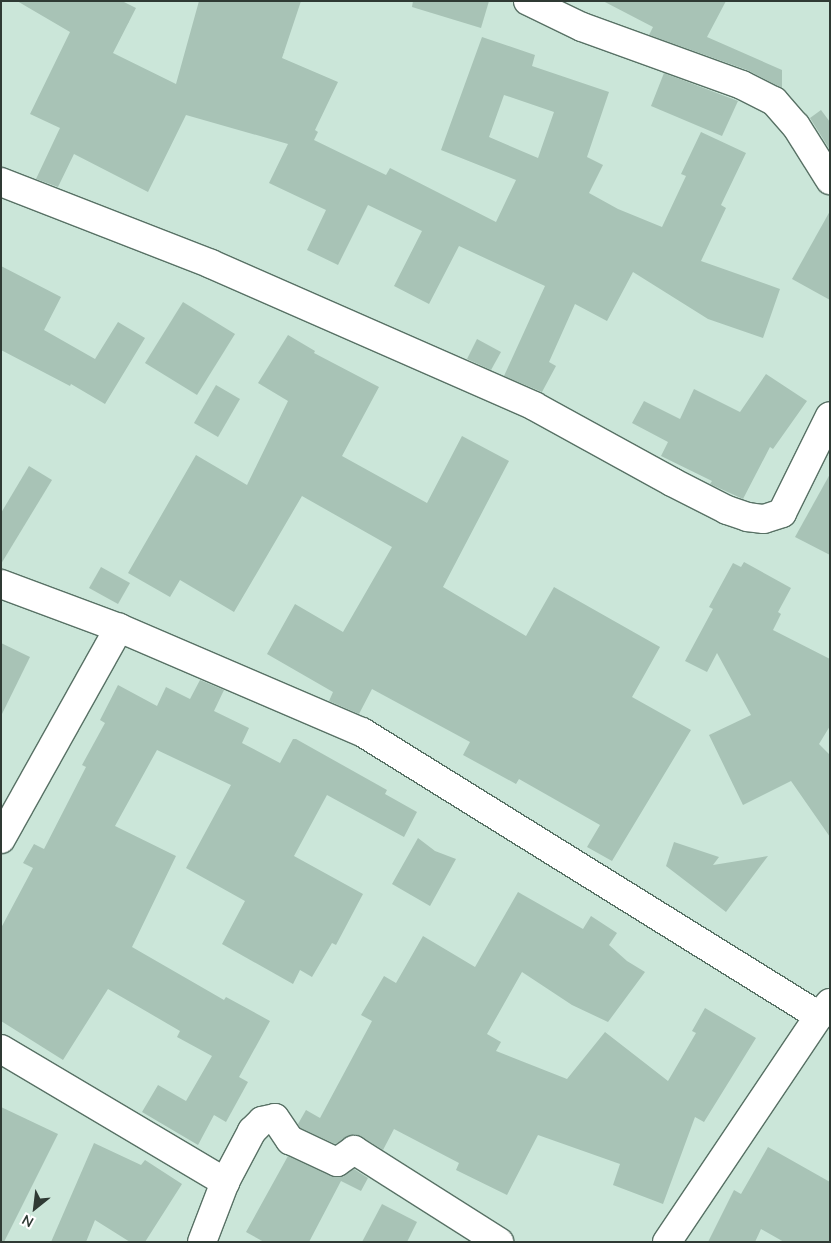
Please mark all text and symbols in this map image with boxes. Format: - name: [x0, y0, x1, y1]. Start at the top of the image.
- north arrow: [10, 1183, 60, 1233]
- text: N: [19, 1211, 37, 1232]

